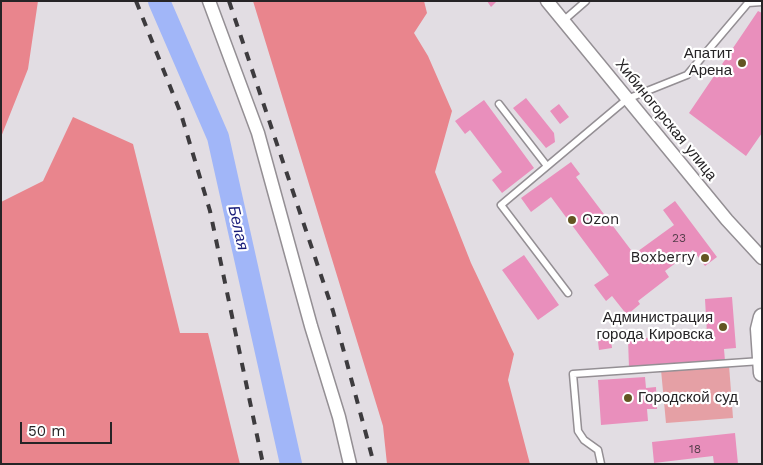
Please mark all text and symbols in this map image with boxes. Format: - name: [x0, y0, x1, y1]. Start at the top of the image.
- place label: Апатит Арена: [684, 45, 732, 80]
- street label: Хибиногорская улица: [611, 56, 721, 184]
- marker: Апатит Арена: [736, 57, 748, 69]
- water label: Белая: [224, 204, 252, 252]
- place label: Ozon: [582, 211, 619, 229]
- marker: Ozon: [566, 214, 578, 226]
- house number: 23: [672, 231, 686, 245]
- place label: Boxberry: [630, 249, 695, 267]
- marker: Boxberry: [699, 252, 711, 264]
- place label: Администрация города Кировска: [597, 309, 713, 344]
- marker: Администрация города Кировска: [717, 321, 729, 333]
- place label: Городской суд: [638, 389, 738, 407]
- marker: Городской суд: [622, 392, 634, 404]
- scale bar: [22, 412, 115, 444]
- text: 50 m: [28, 422, 65, 440]
- house number: 18: [689, 442, 701, 456]

